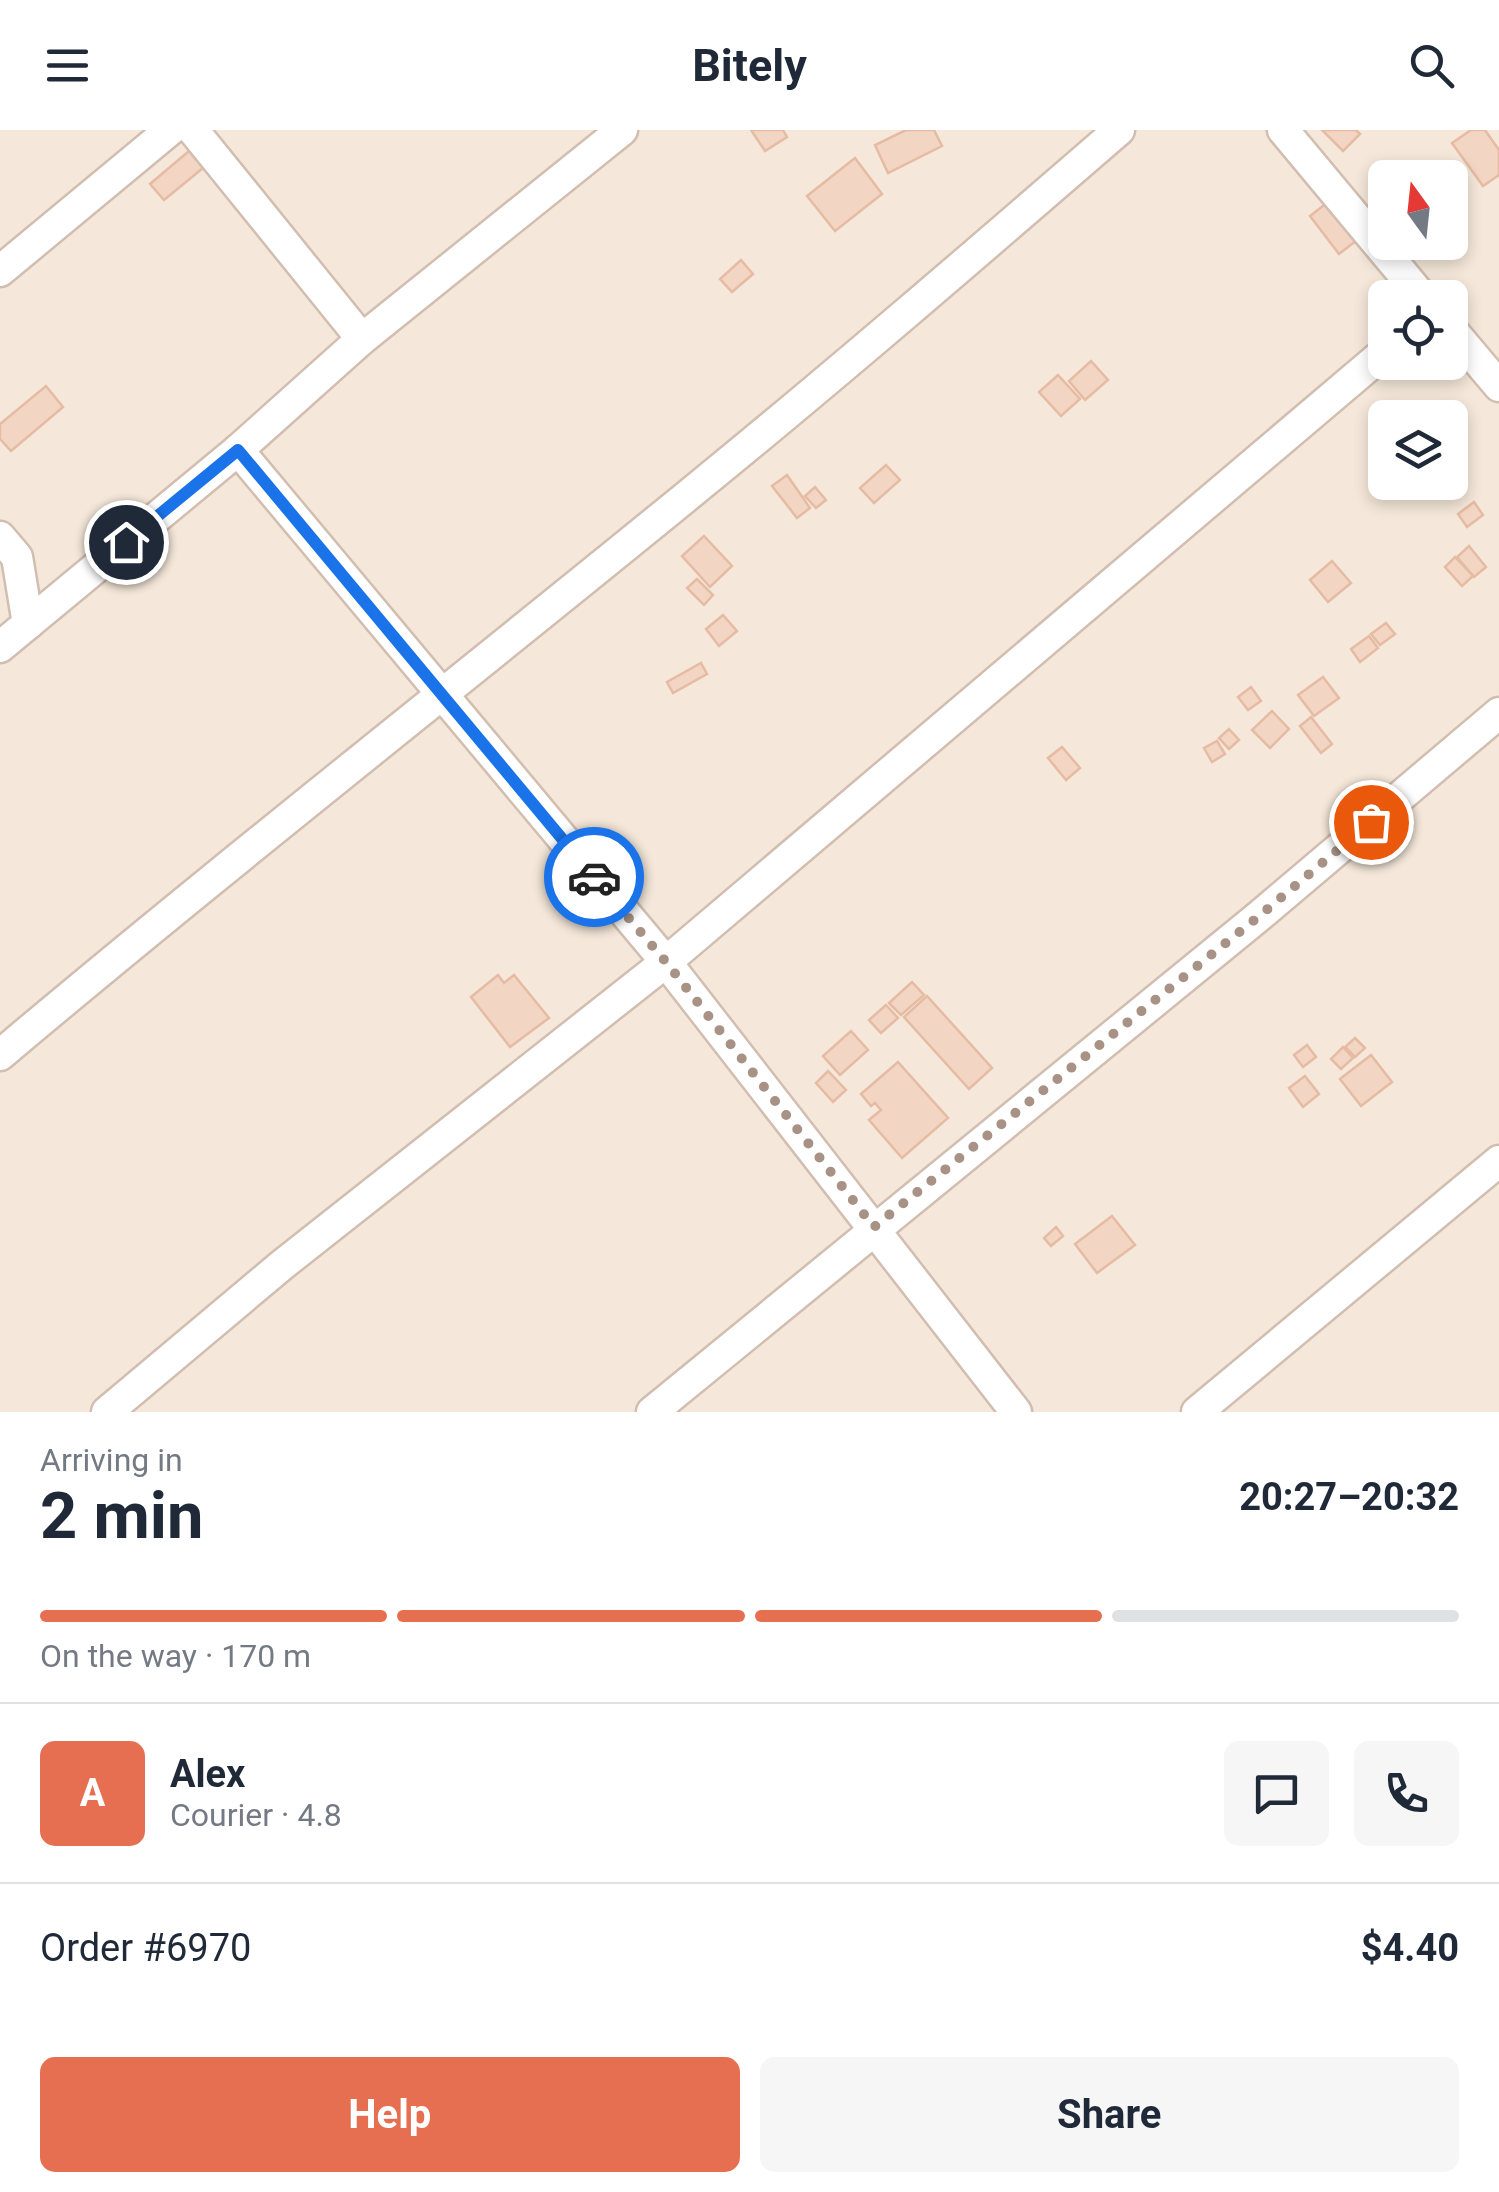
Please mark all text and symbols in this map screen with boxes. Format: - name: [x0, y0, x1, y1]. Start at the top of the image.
- icon: menu: [40, 38, 95, 93]
- icon: search: [1404, 38, 1459, 93]
- text: Bitely: [692, 39, 807, 92]
- north arrow: [1368, 160, 1468, 260]
- map controls: [1368, 160, 1468, 500]
- button: locate: [1368, 280, 1468, 380]
- button: layers: [1368, 400, 1468, 500]
- pin: [84, 500, 169, 585]
- icon: home: [99, 515, 154, 570]
- pin: [1329, 780, 1414, 865]
- icon: bag: [1344, 795, 1399, 850]
- courier: [544, 827, 644, 927]
- icon: car: [567, 850, 622, 905]
- text: Arriving in: [40, 1441, 183, 1479]
- text: 20:27–20:32: [1239, 1475, 1459, 1519]
- text: 2 min: [40, 1478, 203, 1554]
- text: On the way · 170 m: [40, 1637, 311, 1675]
- button: chat: [1224, 1741, 1329, 1846]
- button: phone: [1354, 1741, 1459, 1846]
- text: Alex: [170, 1752, 245, 1796]
- text: A: [80, 1771, 105, 1815]
- text: Courier · 4.8: [170, 1796, 342, 1834]
- text: Order #6970: [40, 1926, 251, 1970]
- text: $4.40: [1361, 1926, 1459, 1970]
- button: Help: [40, 2057, 740, 2172]
- button: Share: [760, 2057, 1459, 2172]

